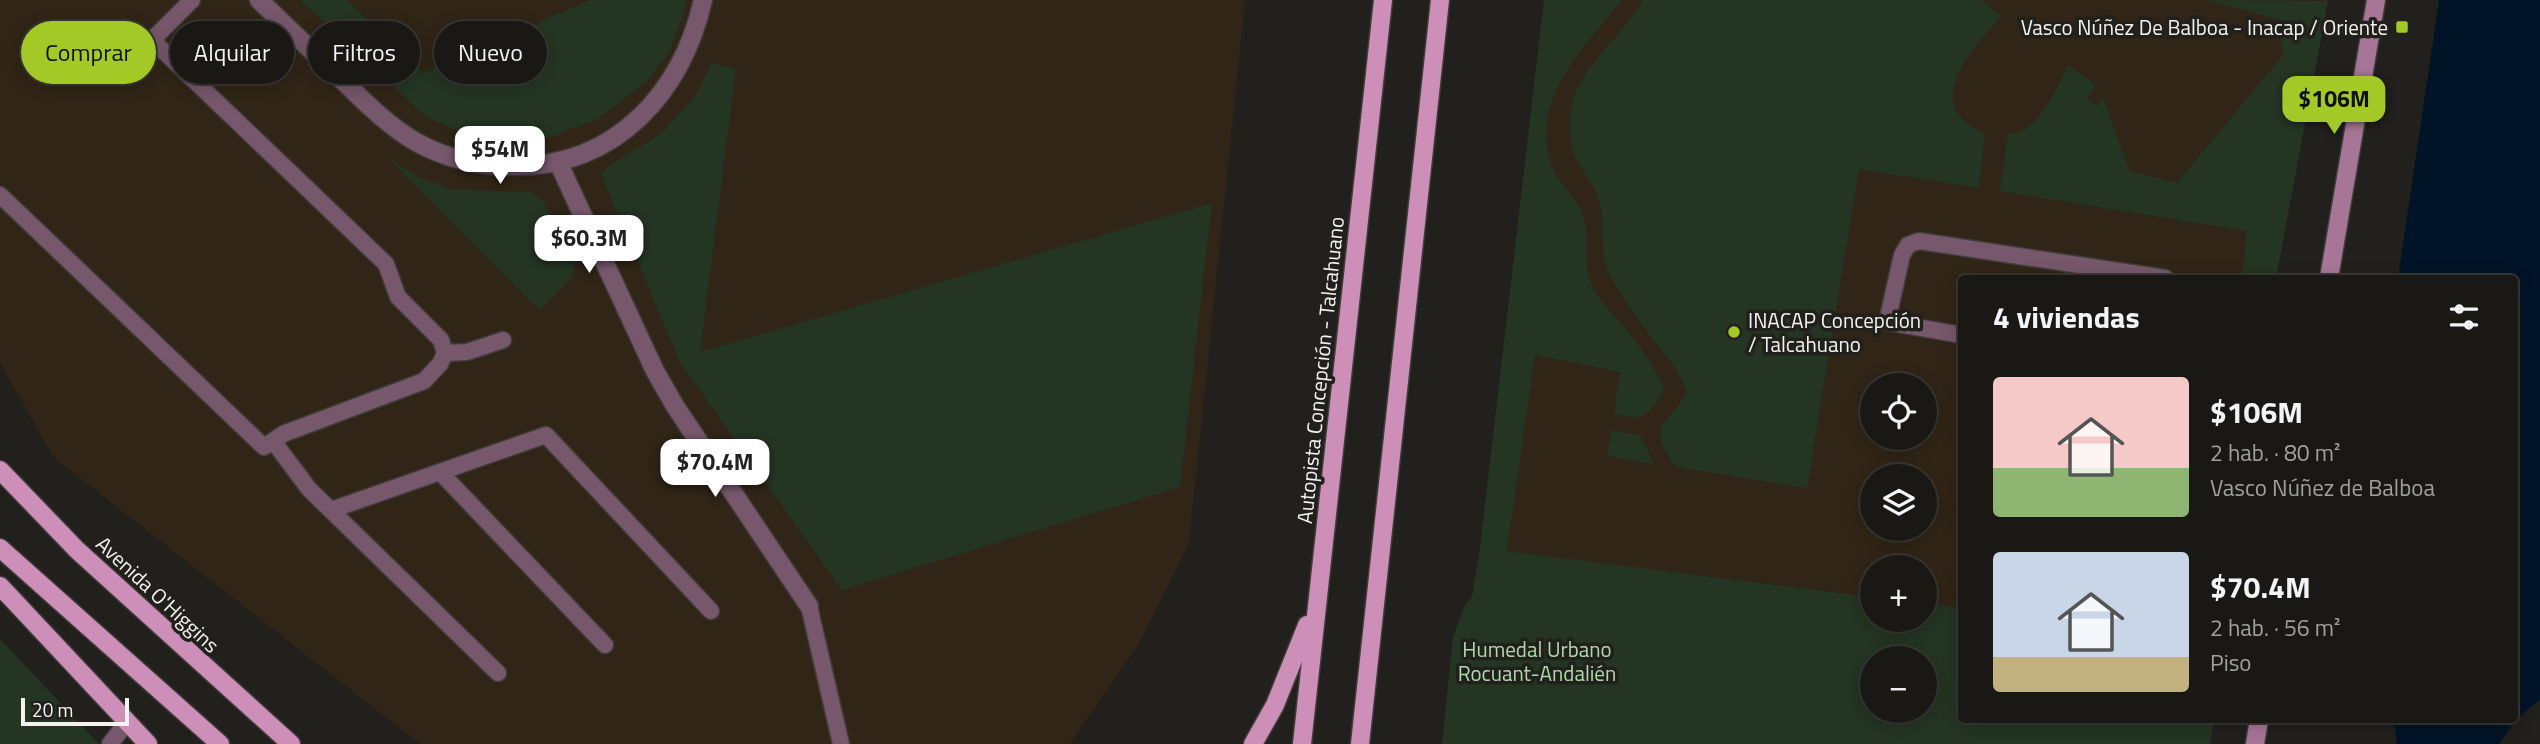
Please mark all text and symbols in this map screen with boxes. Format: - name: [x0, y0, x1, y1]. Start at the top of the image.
- place label: Vasco Núñez De Balboa - Inacap / Oriente: [2021, 11, 2388, 43]
- marker: Vasco Núñez De Balboa - Inacap / Oriente: [2394, 19, 2410, 35]
- chip: Comprar: [21, 21, 156, 84]
- chip: Alquilar: [170, 21, 294, 84]
- chip: Filtros: [308, 21, 420, 84]
- chip: Nuevo: [434, 21, 547, 84]
- pin: $106M: [2285, 76, 2383, 136]
- text: $106M: [2298, 81, 2370, 116]
- pin: $54M: [459, 127, 541, 186]
- text: $54M: [471, 131, 529, 166]
- street label: Autopista Concepción - Talcahuano: [1288, 215, 1352, 525]
- pin: $60.3M: [532, 216, 646, 275]
- text: $60.3M: [550, 220, 628, 255]
- text: 4 viviendas: [1993, 294, 2140, 340]
- icon: filters: [2445, 298, 2483, 336]
- place label: INACAP Concepción / Talcahuano: [1748, 304, 1921, 360]
- marker: INACAP Concepción / Talcahuano: [1726, 324, 1742, 340]
- map controls: [1860, 373, 1937, 723]
- button: locate: [1860, 373, 1937, 450]
- text: $106M: [2210, 389, 2303, 435]
- icon: home: [2049, 405, 2133, 489]
- text: 2 hab. · 80 m²: [2210, 435, 2340, 470]
- pin: $70.4M: [658, 440, 772, 499]
- text: $70.4M: [676, 444, 754, 479]
- button: layers: [1860, 464, 1937, 541]
- text: Vasco Núñez de Balboa: [2210, 470, 2435, 505]
- street label: Avenida O'Higgins: [89, 528, 227, 660]
- button: +: [1860, 555, 1937, 632]
- text: $70.4M: [2210, 564, 2311, 610]
- icon: home: [2049, 580, 2133, 664]
- text: 2 hab. · 56 m²: [2210, 610, 2340, 645]
- park label: Humedal Urbano Rocuant-Andalién: [1458, 633, 1616, 689]
- text: Piso: [2210, 645, 2252, 680]
- button: −: [1860, 646, 1937, 723]
- scale bar: [21, 695, 130, 727]
- text: 20 m: [32, 695, 73, 724]

